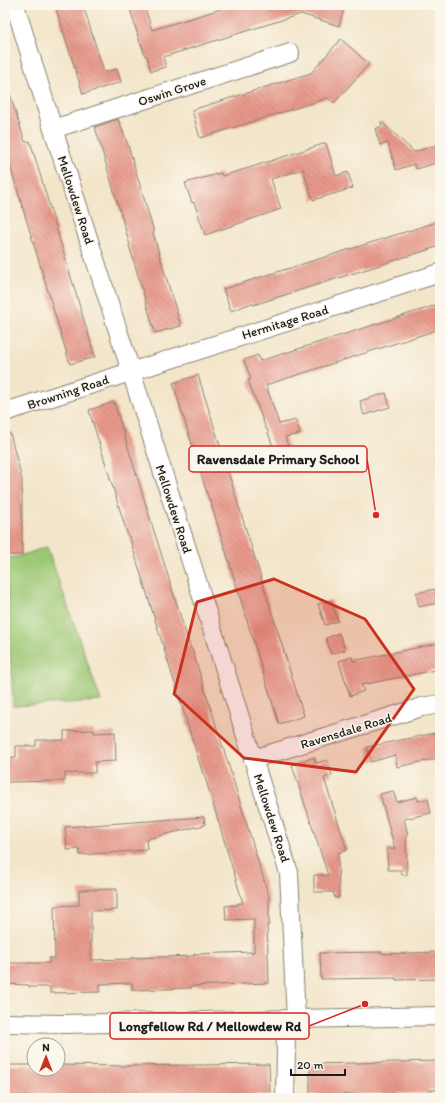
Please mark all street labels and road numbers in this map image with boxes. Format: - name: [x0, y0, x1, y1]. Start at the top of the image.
- street label: Oswin Grove: [136, 73, 208, 109]
- street label: Mellowdew Road: [55, 154, 97, 246]
- street label: Hermitage Road: [240, 302, 330, 342]
- street label: Browning Road: [25, 372, 111, 412]
- street label: Mellowdew Road: [153, 463, 195, 555]
- street label: Ravensdale Road: [299, 710, 393, 752]
- street label: Mellowdew Road: [251, 772, 293, 864]

